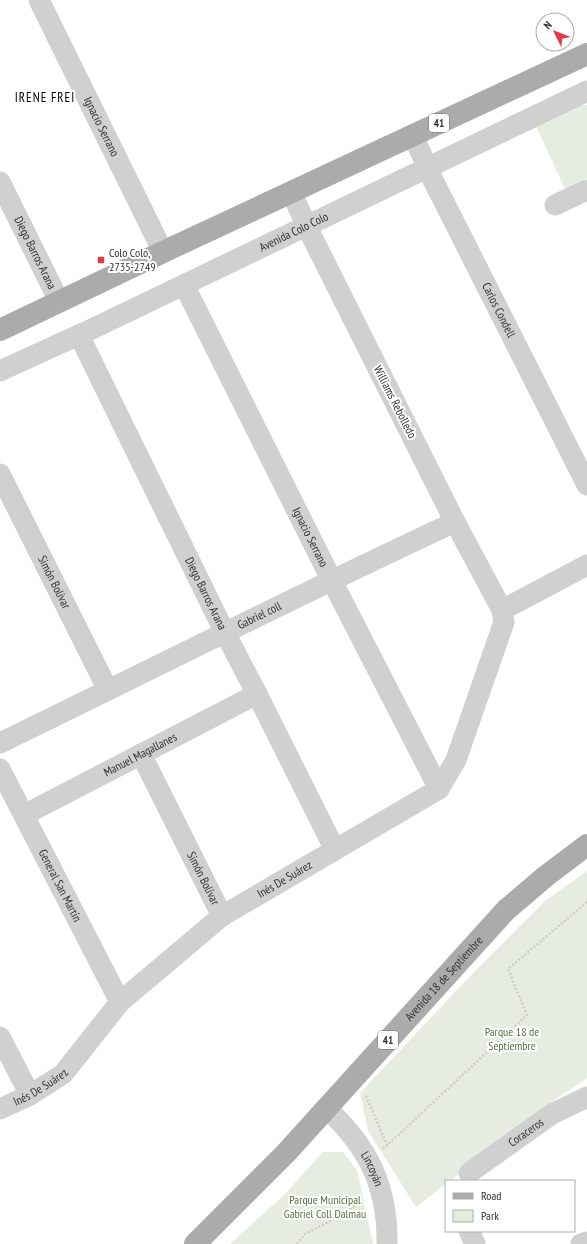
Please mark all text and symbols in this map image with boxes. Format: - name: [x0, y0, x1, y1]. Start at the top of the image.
- north arrow: [535, 12, 575, 52]
- text: N: [541, 18, 555, 32]
- district label: IRENE FREI: [15, 89, 75, 106]
- street label: Ignacio Serrano: [81, 94, 123, 159]
- road number: 41: [429, 114, 449, 132]
- street label: Avenida Colo Colo: [257, 209, 330, 254]
- street label: Diego Barros Arana: [11, 214, 60, 292]
- place label: Colo Colo, 2735-2749: [109, 245, 156, 274]
- marker: Colo Colo, 2735-2749: [96, 255, 106, 265]
- street label: Carlos Condell: [479, 280, 519, 340]
- street label: Williams Rebolledo: [371, 363, 420, 441]
- street label: Ignacio Serrano: [289, 505, 332, 569]
- street label: Simón Bolívar: [35, 553, 74, 612]
- street label: Diego Barros Arana: [182, 555, 230, 632]
- street label: Gabriel coll: [235, 598, 284, 632]
- street label: Manuel Magallanes: [101, 729, 179, 779]
- street label: General San Martín: [36, 846, 85, 924]
- street label: Simón Bolívar: [184, 849, 224, 908]
- street label: Inés De Suárez: [254, 857, 315, 901]
- street label: Avenida 18 de Septiembre: [401, 933, 486, 1024]
- park label: Parque 18 de Septiembre: [485, 1024, 539, 1053]
- road number: 41: [378, 1031, 398, 1049]
- street label: Inés De Suárez: [11, 1066, 71, 1109]
- street label: Coraceros: [505, 1114, 546, 1150]
- street label: Lincoyán: [358, 1148, 387, 1188]
- legend: [445, 1180, 575, 1232]
- text: Road: [481, 1188, 501, 1203]
- park label: Parque Municipal Gabriel Coll Dalmau: [284, 1192, 366, 1221]
- text: Park: [481, 1208, 499, 1223]

